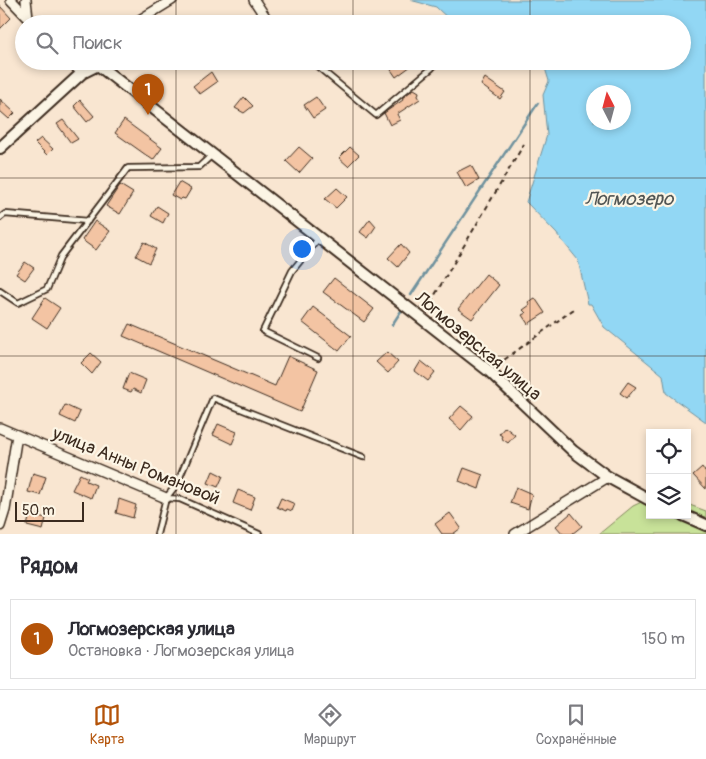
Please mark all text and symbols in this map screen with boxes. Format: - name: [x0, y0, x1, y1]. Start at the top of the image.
- search box: [15, 15, 691, 70]
- icon: search: [33, 29, 61, 57]
- text: Поиск: [73, 31, 123, 55]
- pin: 1: [132, 74, 164, 115]
- north arrow: [586, 85, 631, 130]
- water label: Логмозеро: [585, 187, 675, 211]
- your location: [289, 236, 315, 262]
- street label: Логмозерская улица: [409, 286, 546, 406]
- street label: улица Анны Романовой: [48, 422, 223, 510]
- map controls: [646, 429, 691, 519]
- button: locate: [646, 429, 691, 474]
- button: layers: [646, 474, 691, 519]
- scale bar: [15, 499, 84, 522]
- text: 50 m: [22, 502, 55, 519]
- text: Рядом: [20, 553, 78, 580]
- text: Логмозерская улица: [68, 617, 235, 641]
- text: 1: [34, 629, 40, 649]
- text: 150 m: [641, 629, 685, 649]
- text: Остановка · Логмозерская улица: [68, 641, 294, 661]
- tab: Карта: [90, 701, 124, 748]
- tab: Маршрут: [304, 701, 356, 748]
- tab: Сохранённые: [536, 701, 616, 748]

